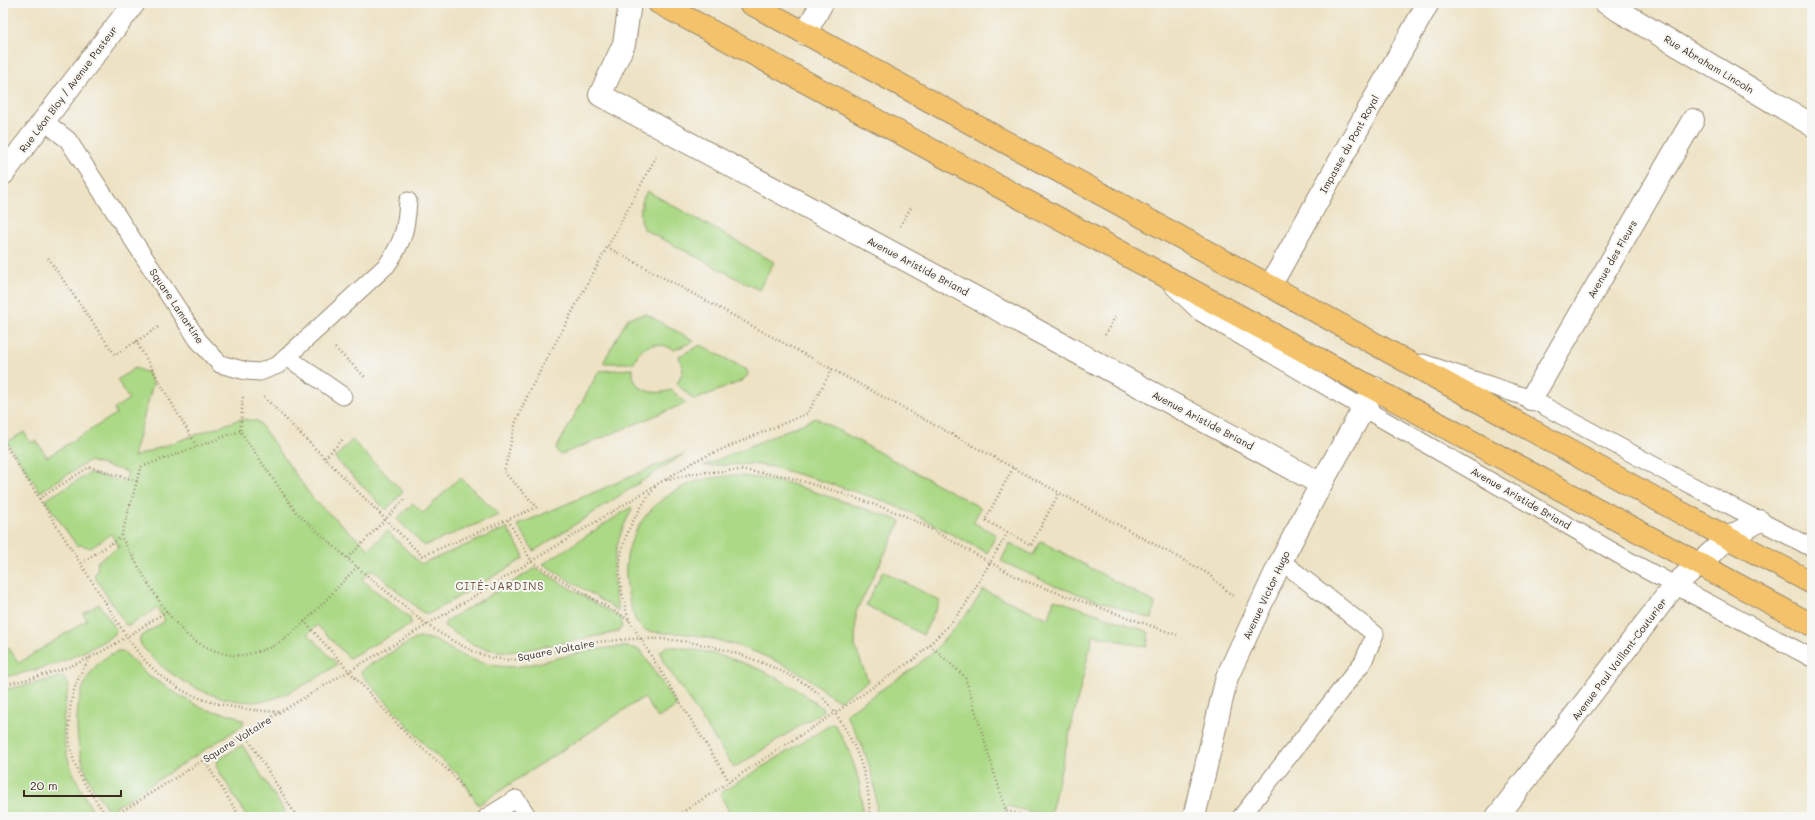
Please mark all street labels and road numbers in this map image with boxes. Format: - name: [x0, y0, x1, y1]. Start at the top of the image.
- street label: Rue Léon Bloy / Avenue Pasteur: [16, 23, 120, 155]
- street label: Rue Abraham Lincoln: [1661, 32, 1757, 96]
- street label: Impasse du Pont Royal: [1316, 92, 1382, 196]
- street label: Avenue des Fleurs: [1584, 217, 1640, 301]
- street label: Avenue Aristide Briand: [865, 233, 971, 299]
- street label: Square Lamartine: [147, 266, 207, 346]
- street label: Avenue Aristide Briand: [1150, 387, 1256, 453]
- street label: Avenue Aristide Briand: [1468, 464, 1574, 532]
- street label: Avenue Victor Hugo: [1239, 548, 1293, 641]
- street label: Avenue Paul Vaillant-Couturier: [1568, 595, 1670, 723]
- street label: Square Voltaire: [516, 636, 596, 664]
- street label: Square Voltaire: [200, 712, 274, 766]

